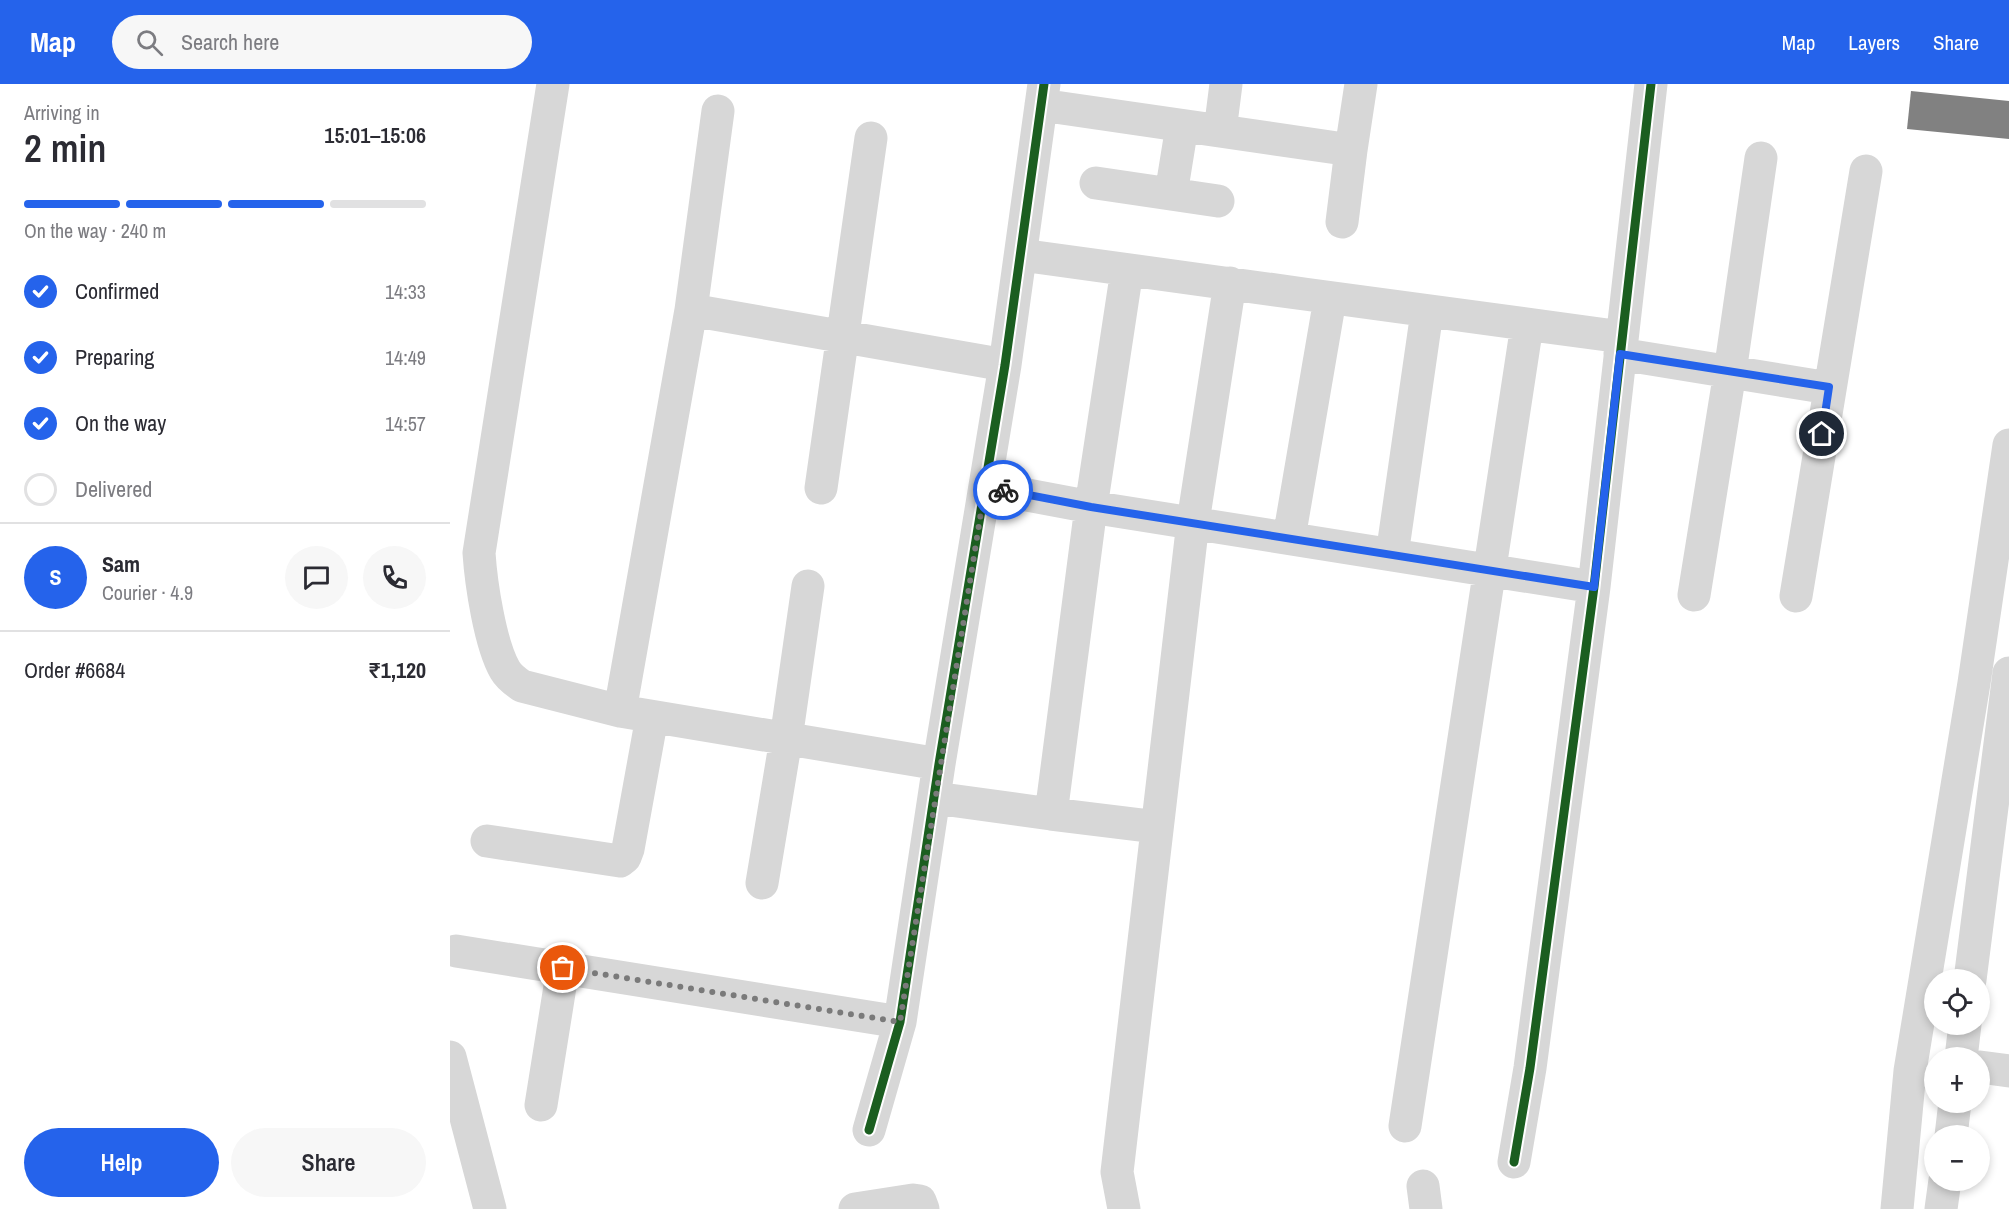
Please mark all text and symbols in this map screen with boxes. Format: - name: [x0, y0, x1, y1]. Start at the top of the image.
- search box: [112, 15, 532, 69]
- text: Map: [30, 23, 76, 61]
- icon: search: [133, 26, 166, 59]
- text: Search here: [181, 27, 279, 57]
- text: Map: [1782, 28, 1815, 57]
- text: Layers: [1848, 28, 1900, 57]
- text: Share: [1933, 28, 1979, 57]
- text: Arriving in: [24, 99, 100, 126]
- text: 15:01–15:06: [324, 120, 426, 150]
- text: 2 min: [24, 122, 106, 174]
- text: On the way · 240 m: [24, 217, 166, 244]
- icon: check: [24, 275, 57, 308]
- text: Confirmed: [75, 276, 159, 306]
- text: 14:33: [385, 278, 426, 305]
- icon: check: [24, 341, 57, 374]
- text: Preparing: [75, 342, 154, 372]
- text: 14:49: [385, 344, 426, 371]
- icon: check: [24, 407, 57, 440]
- text: On the way: [75, 408, 166, 438]
- pin: [1796, 408, 1847, 459]
- text: 14:57: [385, 410, 426, 437]
- icon: home: [1805, 417, 1838, 450]
- courier: [973, 460, 1033, 520]
- text: Delivered: [75, 474, 152, 504]
- icon: bike: [987, 474, 1020, 507]
- button: chat: [285, 546, 348, 609]
- button: phone: [363, 546, 426, 609]
- text: Sam: [102, 549, 140, 579]
- text: S: [49, 562, 62, 592]
- text: Courier · 4.9: [102, 579, 193, 606]
- text: Order #6684: [24, 655, 125, 685]
- text: ₹1,120: [368, 655, 426, 685]
- pin: [537, 942, 588, 993]
- icon: bag: [546, 951, 579, 984]
- map controls: [1924, 969, 1990, 1191]
- button: locate: [1924, 969, 1990, 1035]
- button: +: [1924, 1047, 1990, 1113]
- button: −: [1924, 1125, 1990, 1191]
- button: Help: [24, 1128, 219, 1197]
- button: Share: [231, 1128, 426, 1197]

